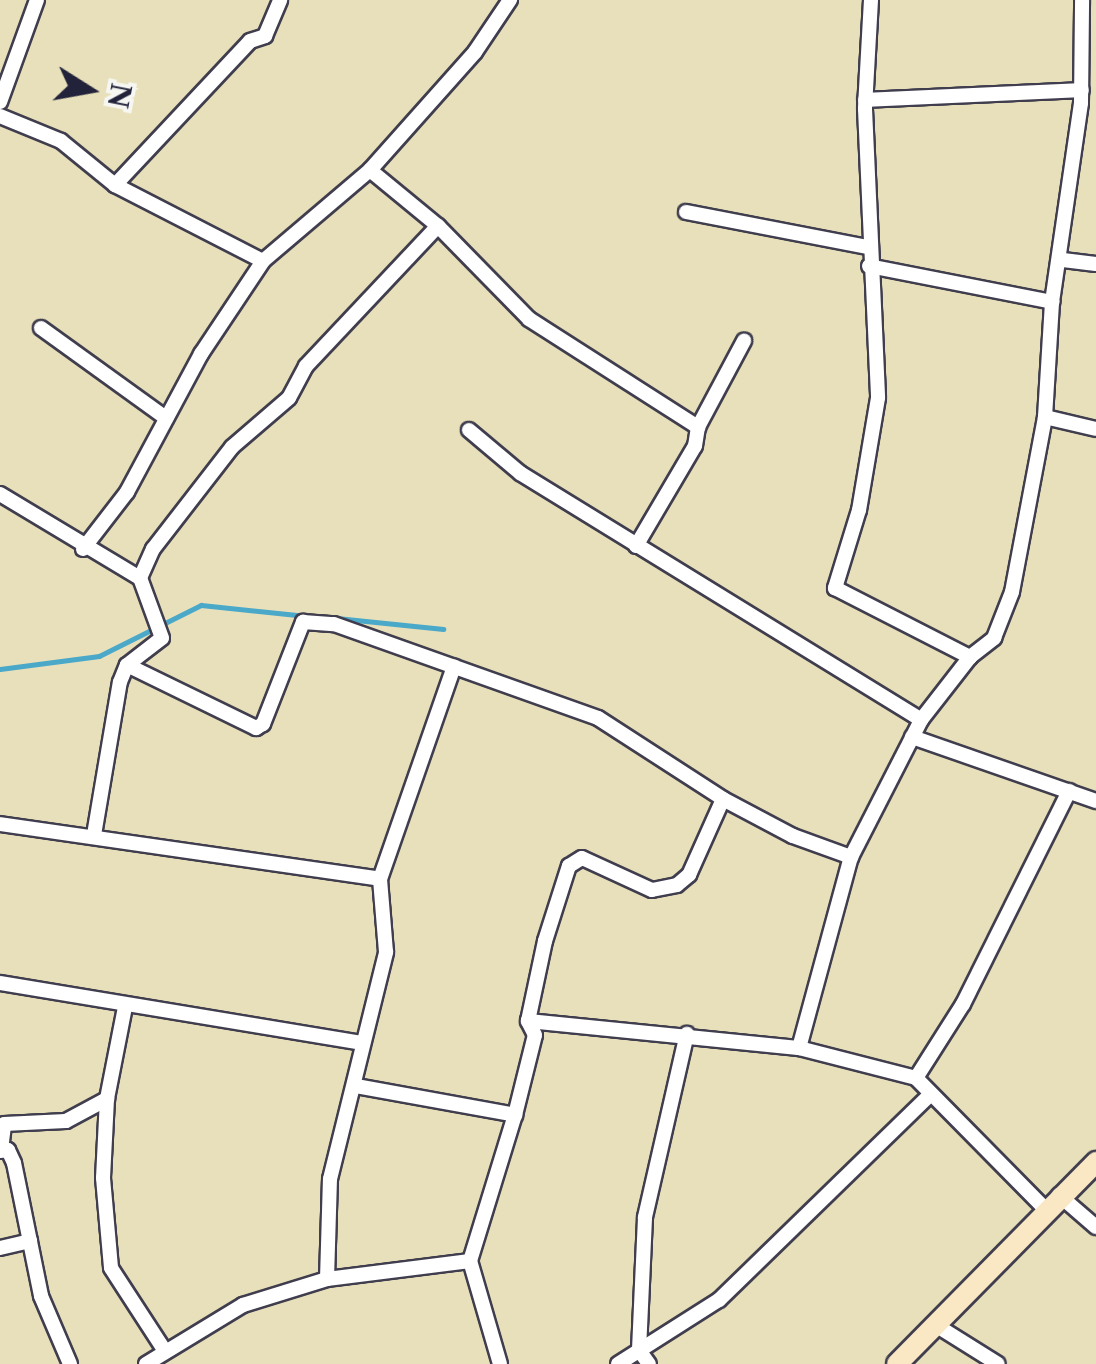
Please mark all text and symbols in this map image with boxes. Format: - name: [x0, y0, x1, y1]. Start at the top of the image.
- north arrow: [40, 40, 140, 140]
- text: N: [100, 81, 138, 111]

